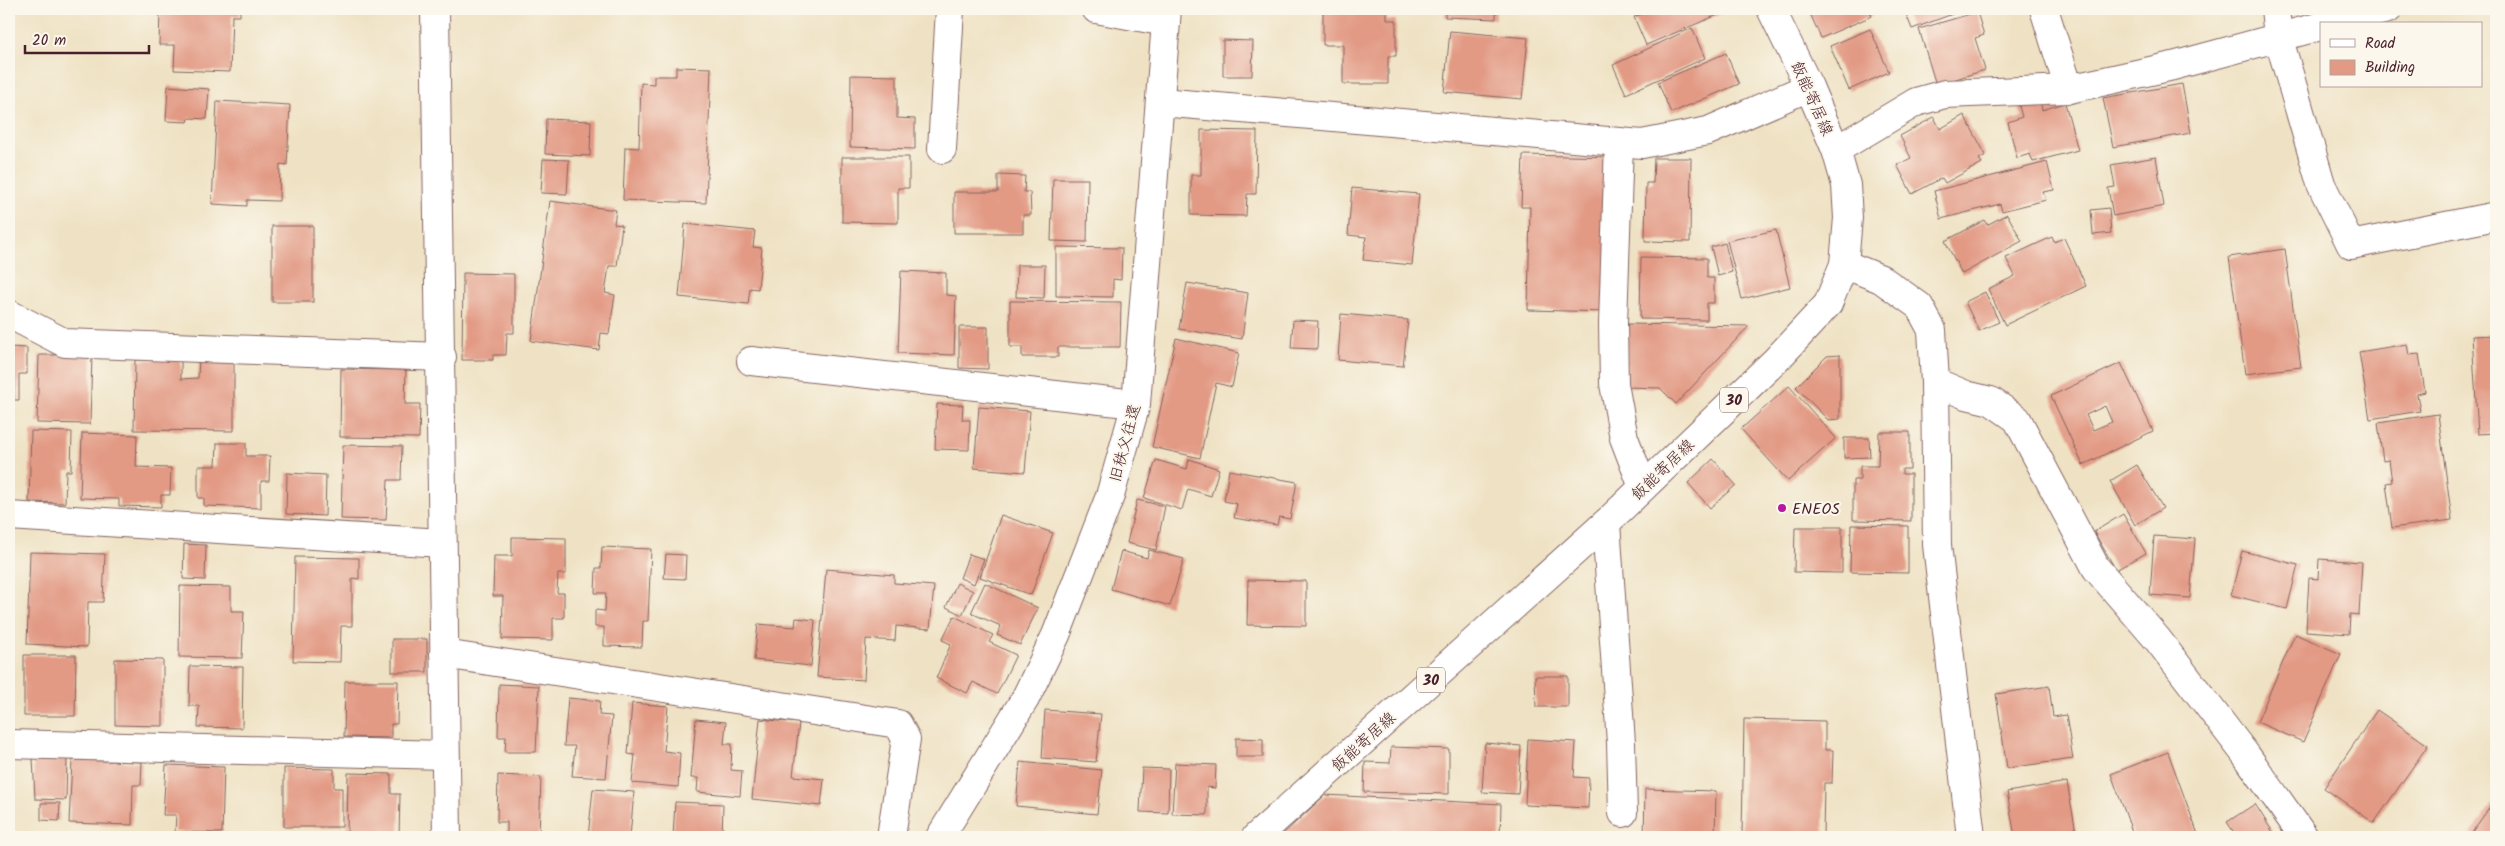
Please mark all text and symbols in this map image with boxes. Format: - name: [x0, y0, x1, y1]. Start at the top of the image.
- scale bar: [25, 22, 149, 54]
- legend: [2320, 22, 2482, 88]
- text: 20 m: [32, 29, 66, 53]
- text: Road: [2365, 32, 2396, 56]
- text: Building: [2365, 56, 2415, 80]
- street label: 飯能寄居線: [1784, 57, 1839, 140]
- road number: 30: [1720, 388, 1748, 412]
- street label: 旧秩父往還: [1103, 402, 1148, 485]
- street label: 飯能寄居線: [1626, 433, 1701, 507]
- place label: ENEOS: [1792, 497, 1840, 522]
- marker: ENEOS: [1776, 502, 1788, 514]
- road number: 30: [1417, 668, 1445, 692]
- street label: 飯能寄居線: [1326, 706, 1402, 778]

